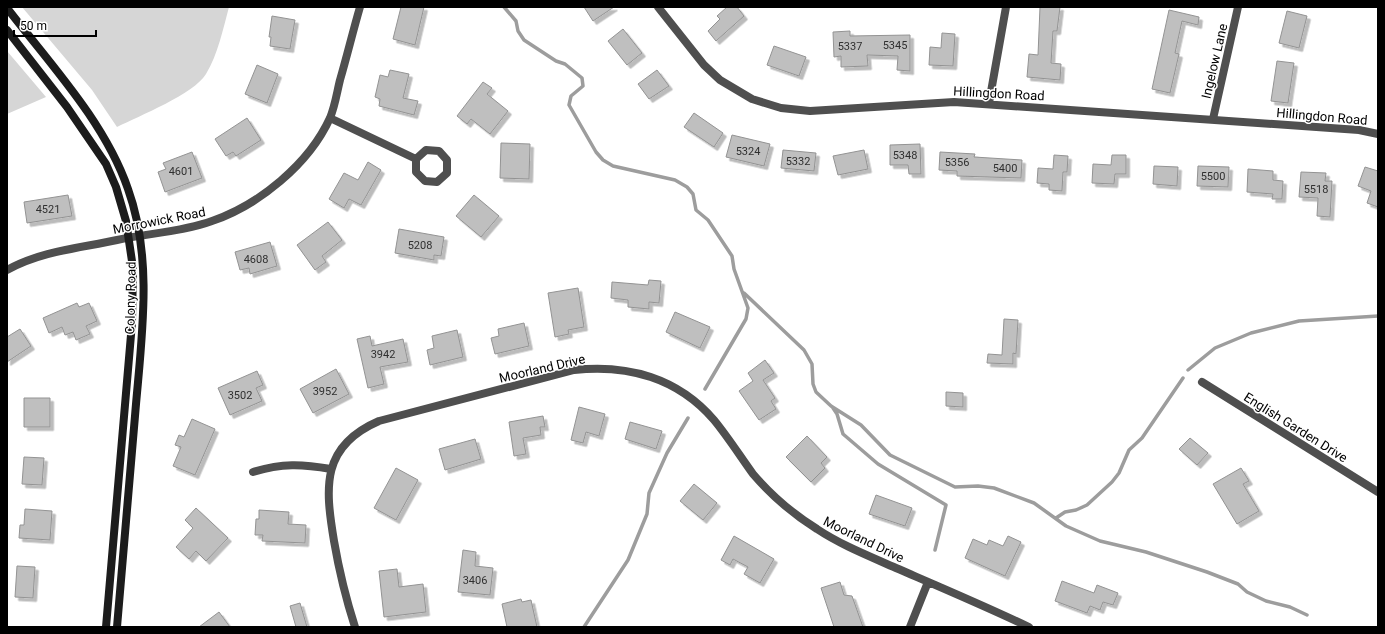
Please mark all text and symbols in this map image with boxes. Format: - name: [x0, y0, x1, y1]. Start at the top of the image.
- scale bar: [14, 12, 96, 38]
- text: 50 m: [20, 19, 47, 33]
- street label: Ingelow Lane: [1199, 22, 1230, 100]
- house number: 5345: [883, 39, 907, 52]
- house number: 5337: [838, 40, 862, 53]
- street label: Hillingdon Road: [953, 84, 1045, 103]
- street label: Hillingdon Road: [1276, 105, 1368, 128]
- house number: 5324: [736, 145, 760, 158]
- house number: 5348: [893, 149, 917, 162]
- house number: 5332: [786, 155, 810, 168]
- house number: 5356: [945, 156, 969, 169]
- house number: 5400: [993, 162, 1017, 175]
- house number: 4601: [169, 165, 193, 178]
- house number: 5500: [1201, 170, 1225, 183]
- house number: 5518: [1304, 183, 1328, 196]
- house number: 4521: [36, 203, 60, 216]
- street label: Morrowick Road: [111, 204, 207, 237]
- house number: 5208: [408, 239, 432, 252]
- house number: 4608: [244, 253, 268, 266]
- street label: Colony Road: [122, 261, 139, 335]
- house number: 3942: [371, 348, 395, 361]
- street label: Moorland Drive: [498, 351, 587, 386]
- house number: 3952: [313, 385, 337, 398]
- house number: 3502: [228, 389, 252, 402]
- street label: English Garden Drive: [1241, 389, 1350, 465]
- street label: Moorland Drive: [821, 513, 907, 565]
- house number: 3406: [463, 574, 487, 587]

